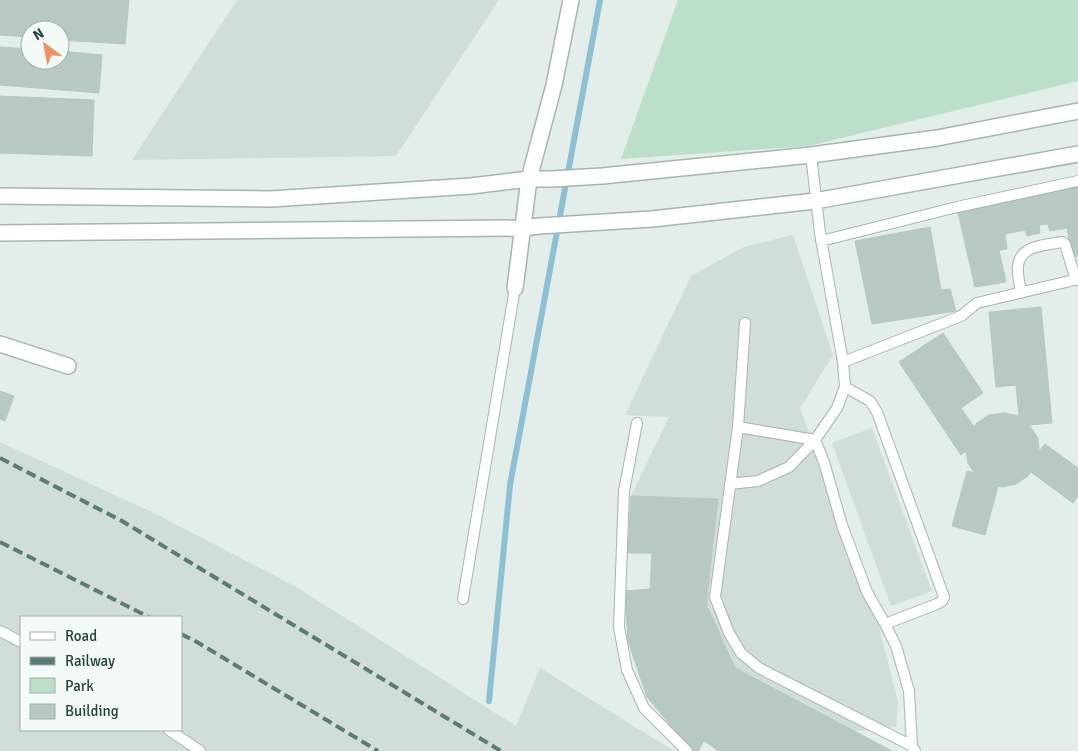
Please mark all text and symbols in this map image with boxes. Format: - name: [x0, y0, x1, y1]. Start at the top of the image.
- north arrow: [20, 20, 70, 70]
- text: N: [30, 25, 47, 44]
- legend: [20, 616, 182, 731]
- text: Road: [65, 627, 97, 645]
- text: Railway: [65, 652, 115, 670]
- text: Park: [65, 677, 94, 695]
- text: Building: [65, 702, 119, 720]

